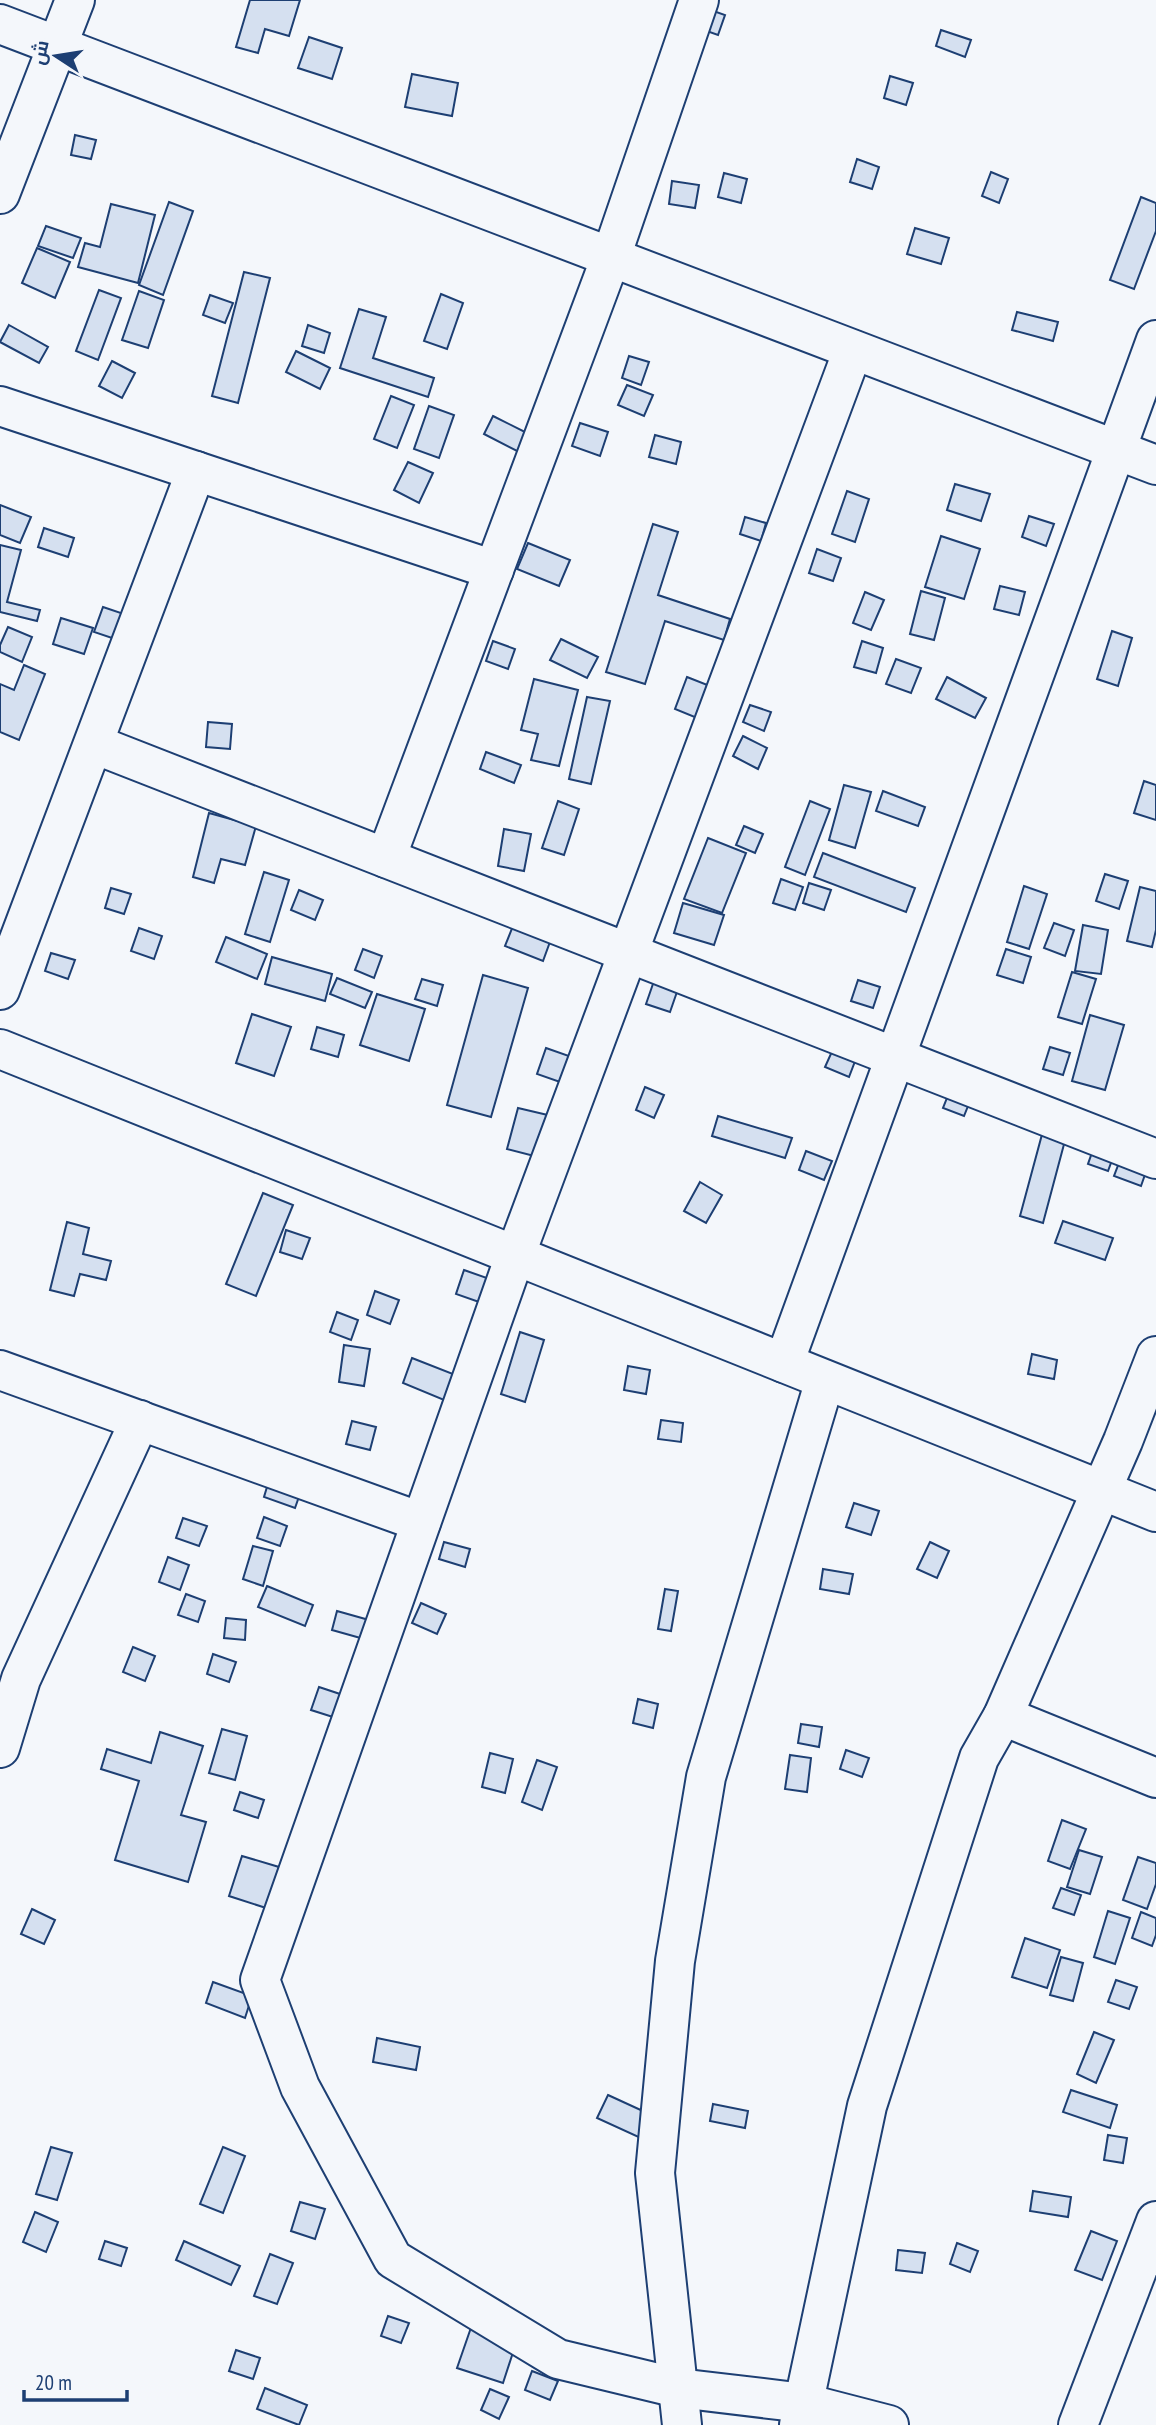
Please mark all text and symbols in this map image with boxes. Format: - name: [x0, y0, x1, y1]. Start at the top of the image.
- north arrow: [21, 21, 91, 91]
- text: ش: [25, 38, 54, 67]
- scale bar: [24, 2358, 128, 2402]
- text: 20 m: [35, 2369, 72, 2396]

